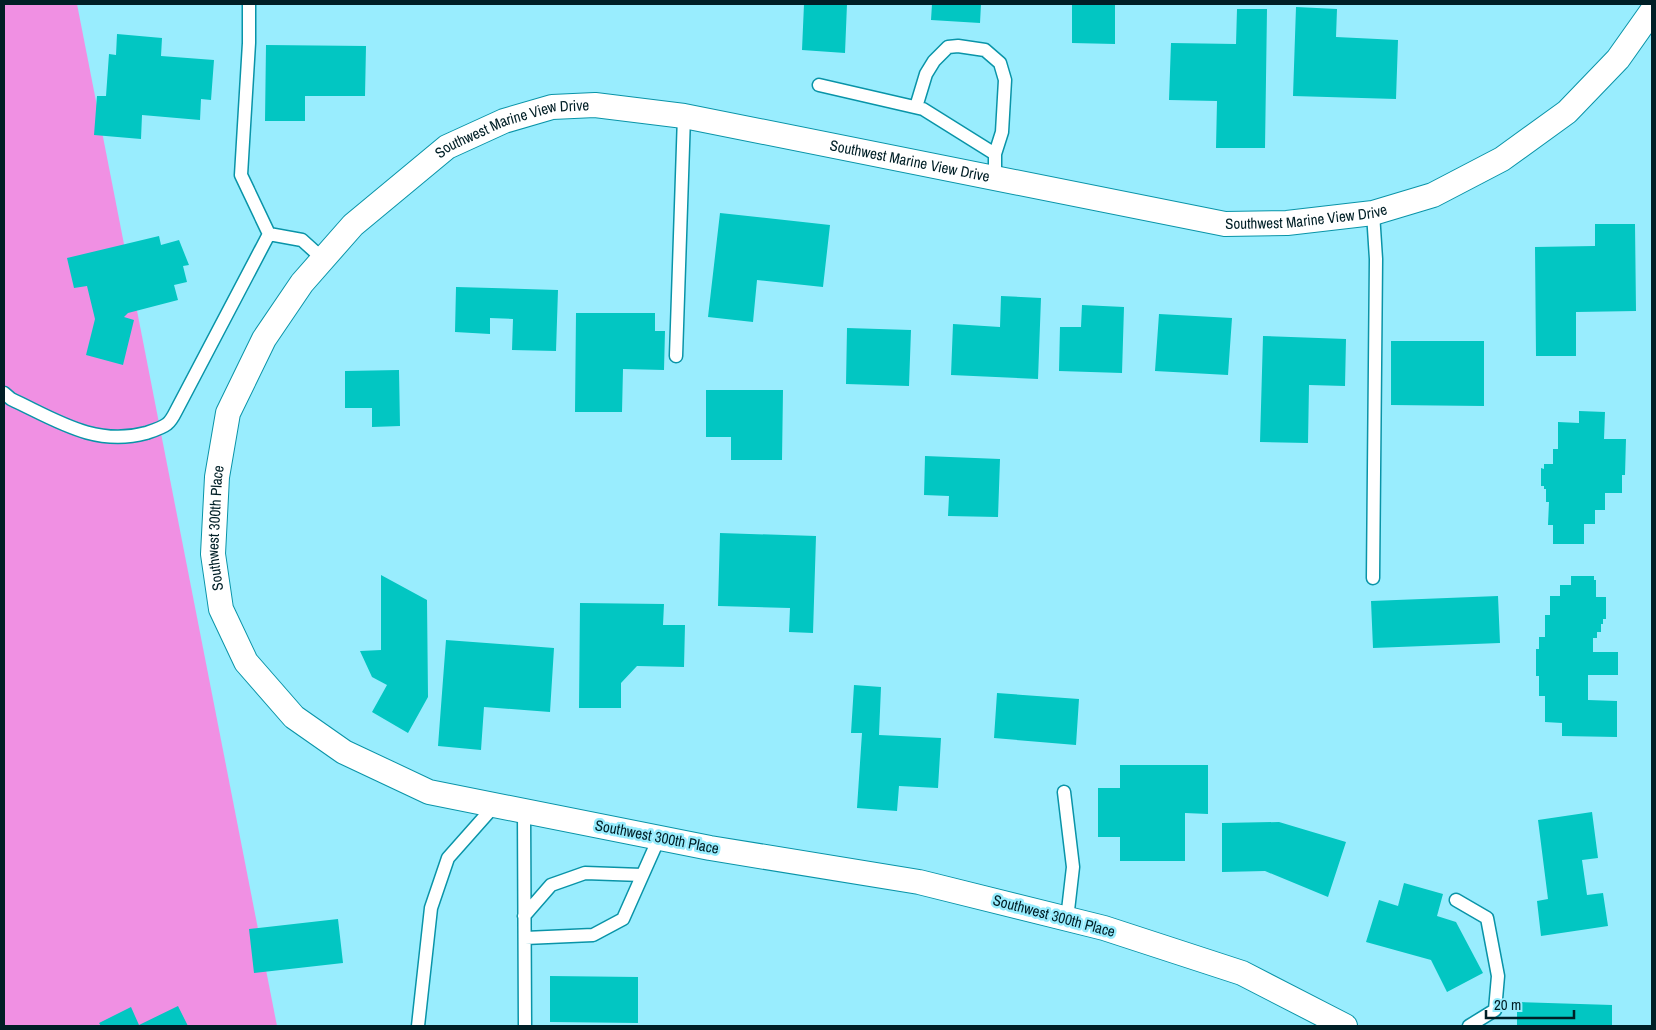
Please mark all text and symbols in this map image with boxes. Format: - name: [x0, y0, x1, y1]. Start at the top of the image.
- street label: Southwest Marine View Drive: [430, 94, 590, 163]
- street label: Southwest Marine View Drive: [828, 134, 992, 187]
- street label: Southwest Marine View Drive: [1225, 198, 1390, 234]
- street label: Southwest 300th Place: [202, 463, 229, 592]
- street label: Southwest 300th Place: [593, 814, 721, 859]
- street label: Southwest 300th Place: [991, 889, 1118, 942]
- scale bar: [1486, 988, 1574, 1020]
- text: 20 m: [1494, 994, 1521, 1015]

